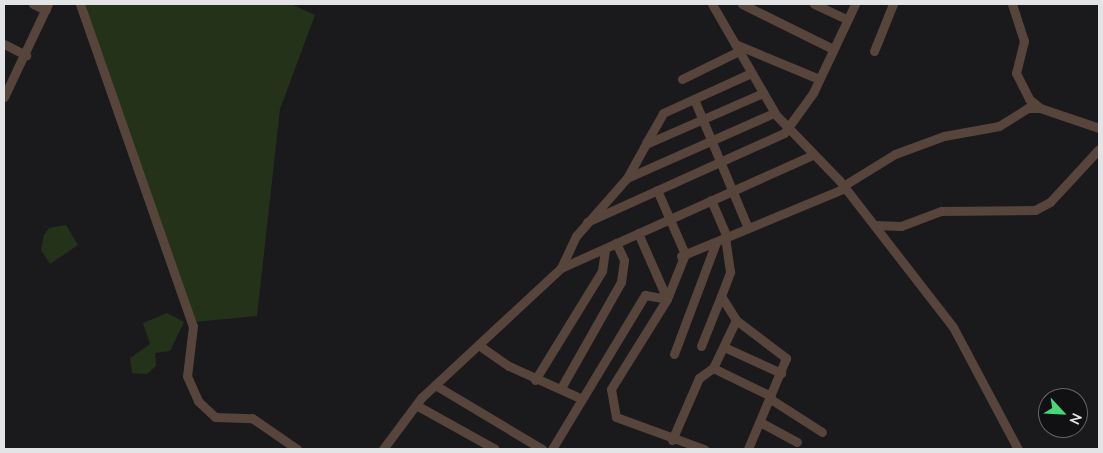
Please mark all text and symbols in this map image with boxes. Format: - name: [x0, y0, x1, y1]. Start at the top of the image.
- north arrow: [1038, 388, 1088, 438]
- text: N: [1065, 410, 1086, 428]

